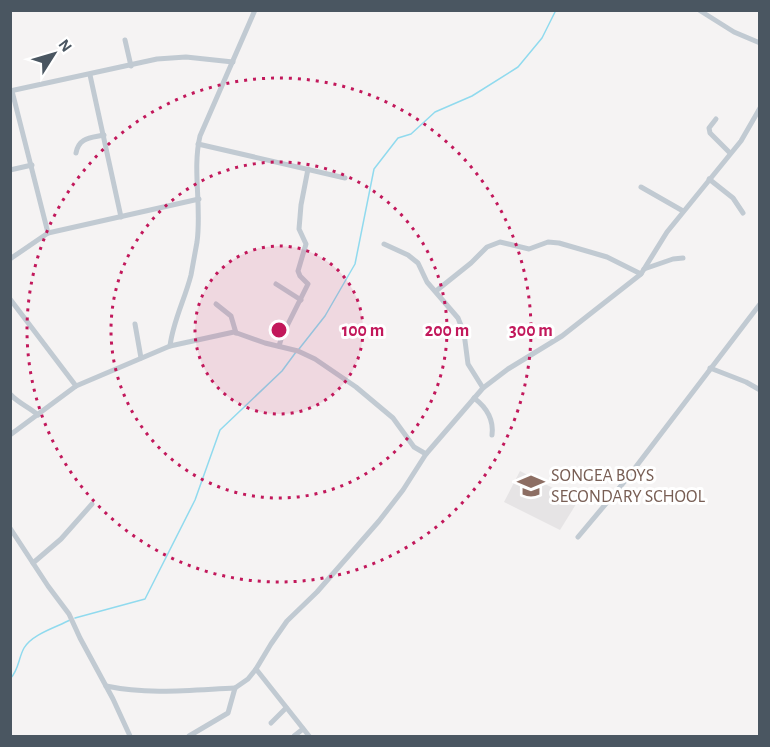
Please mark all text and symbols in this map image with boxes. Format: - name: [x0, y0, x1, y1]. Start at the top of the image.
- north arrow: [24, 24, 84, 84]
- text: N: [55, 36, 75, 55]
- centre of rings: [269, 320, 289, 340]
- text: 100 m: [342, 322, 384, 340]
- text: 200 m: [425, 322, 469, 340]
- text: 300 m: [509, 322, 553, 340]
- place label: SONGEA BOYS SECONDARY SCHOOL: [551, 467, 705, 506]
- school or university icon: SONGEA BOYS SECONDARY SCHOOL: [516, 471, 546, 501]

